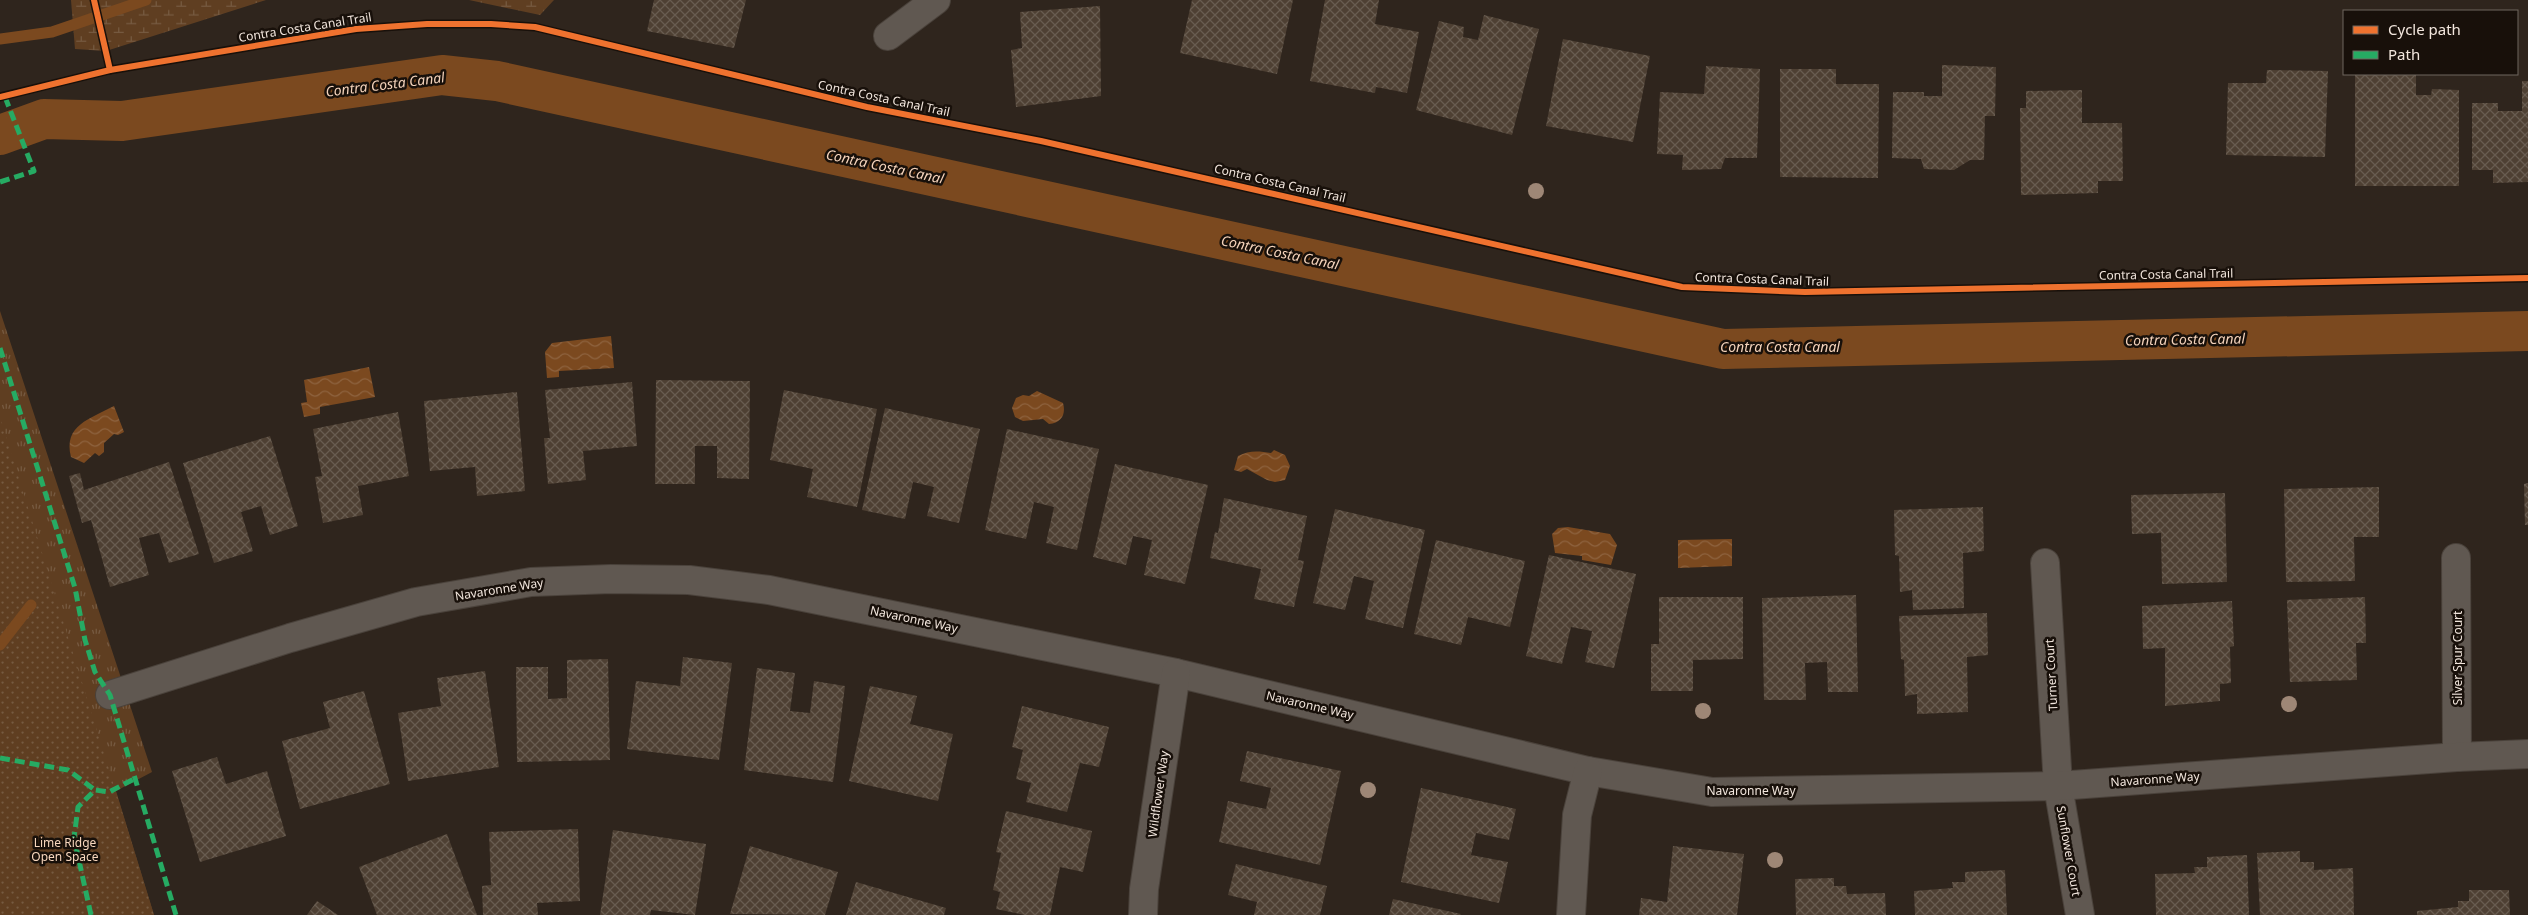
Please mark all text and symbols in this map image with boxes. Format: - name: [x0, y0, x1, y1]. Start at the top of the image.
- street label: Contra Costa Canal Trail: [237, 8, 373, 46]
- legend: [2343, 10, 2518, 75]
- text: Cycle path: [2388, 19, 2461, 39]
- text: Path: [2388, 44, 2420, 64]
- water label: Contra Costa Canal: [324, 67, 446, 101]
- street label: Contra Costa Canal Trail: [817, 76, 951, 120]
- water label: Contra Costa Canal: [824, 144, 946, 188]
- street label: Contra Costa Canal Trail: [1213, 160, 1347, 206]
- water label: Contra Costa Canal: [1219, 230, 1341, 274]
- street label: Contra Costa Canal Trail: [2099, 264, 2233, 284]
- street label: Contra Costa Canal Trail: [1695, 268, 1829, 290]
- water label: Contra Costa Canal: [2125, 328, 2246, 350]
- water label: Contra Costa Canal: [1720, 337, 1840, 356]
- street label: Navaronne Way: [454, 573, 545, 604]
- street label: Navaronne Way: [869, 601, 960, 637]
- street label: Silver Spur Court: [2449, 610, 2466, 705]
- street label: Turner Court: [2041, 638, 2061, 712]
- street label: Navaronne Way: [1265, 687, 1356, 724]
- street label: Wildflower Way: [1144, 749, 1173, 838]
- street label: Navaronne Way: [2110, 767, 2201, 791]
- street label: Navaronne Way: [1706, 782, 1796, 799]
- street label: Sunflower Court: [2053, 804, 2085, 898]
- park label: Lime Ridge Open Space: [31, 834, 99, 865]

